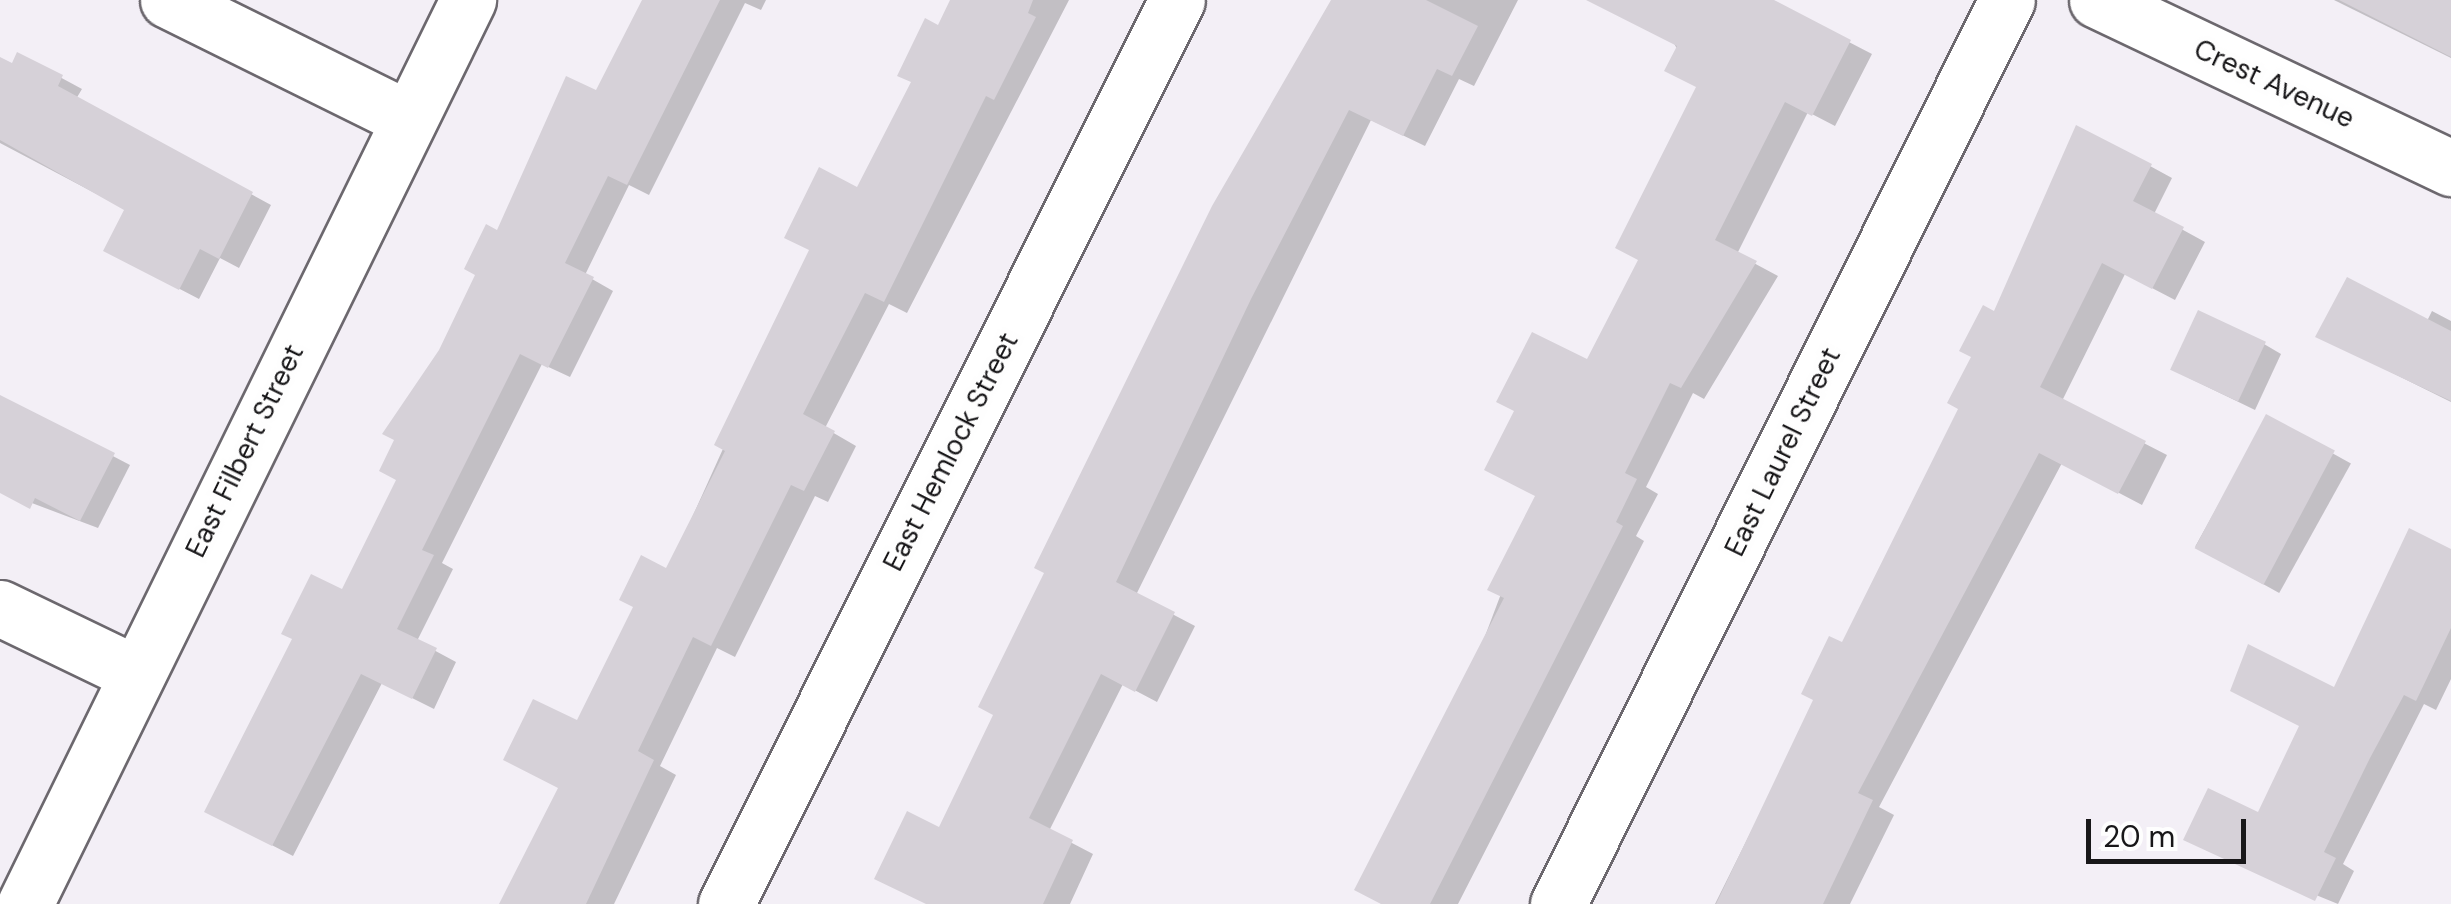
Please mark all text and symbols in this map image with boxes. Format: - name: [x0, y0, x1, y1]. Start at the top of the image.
- street label: Crest Avenue: [2189, 32, 2359, 136]
- street label: East Hemlock Street: [876, 327, 1026, 577]
- street label: East Filbert Street: [179, 339, 311, 563]
- street label: East Laurel Street: [1718, 342, 1848, 562]
- scale bar: [2091, 799, 2251, 861]
- text: 20 m: [2103, 817, 2175, 856]

